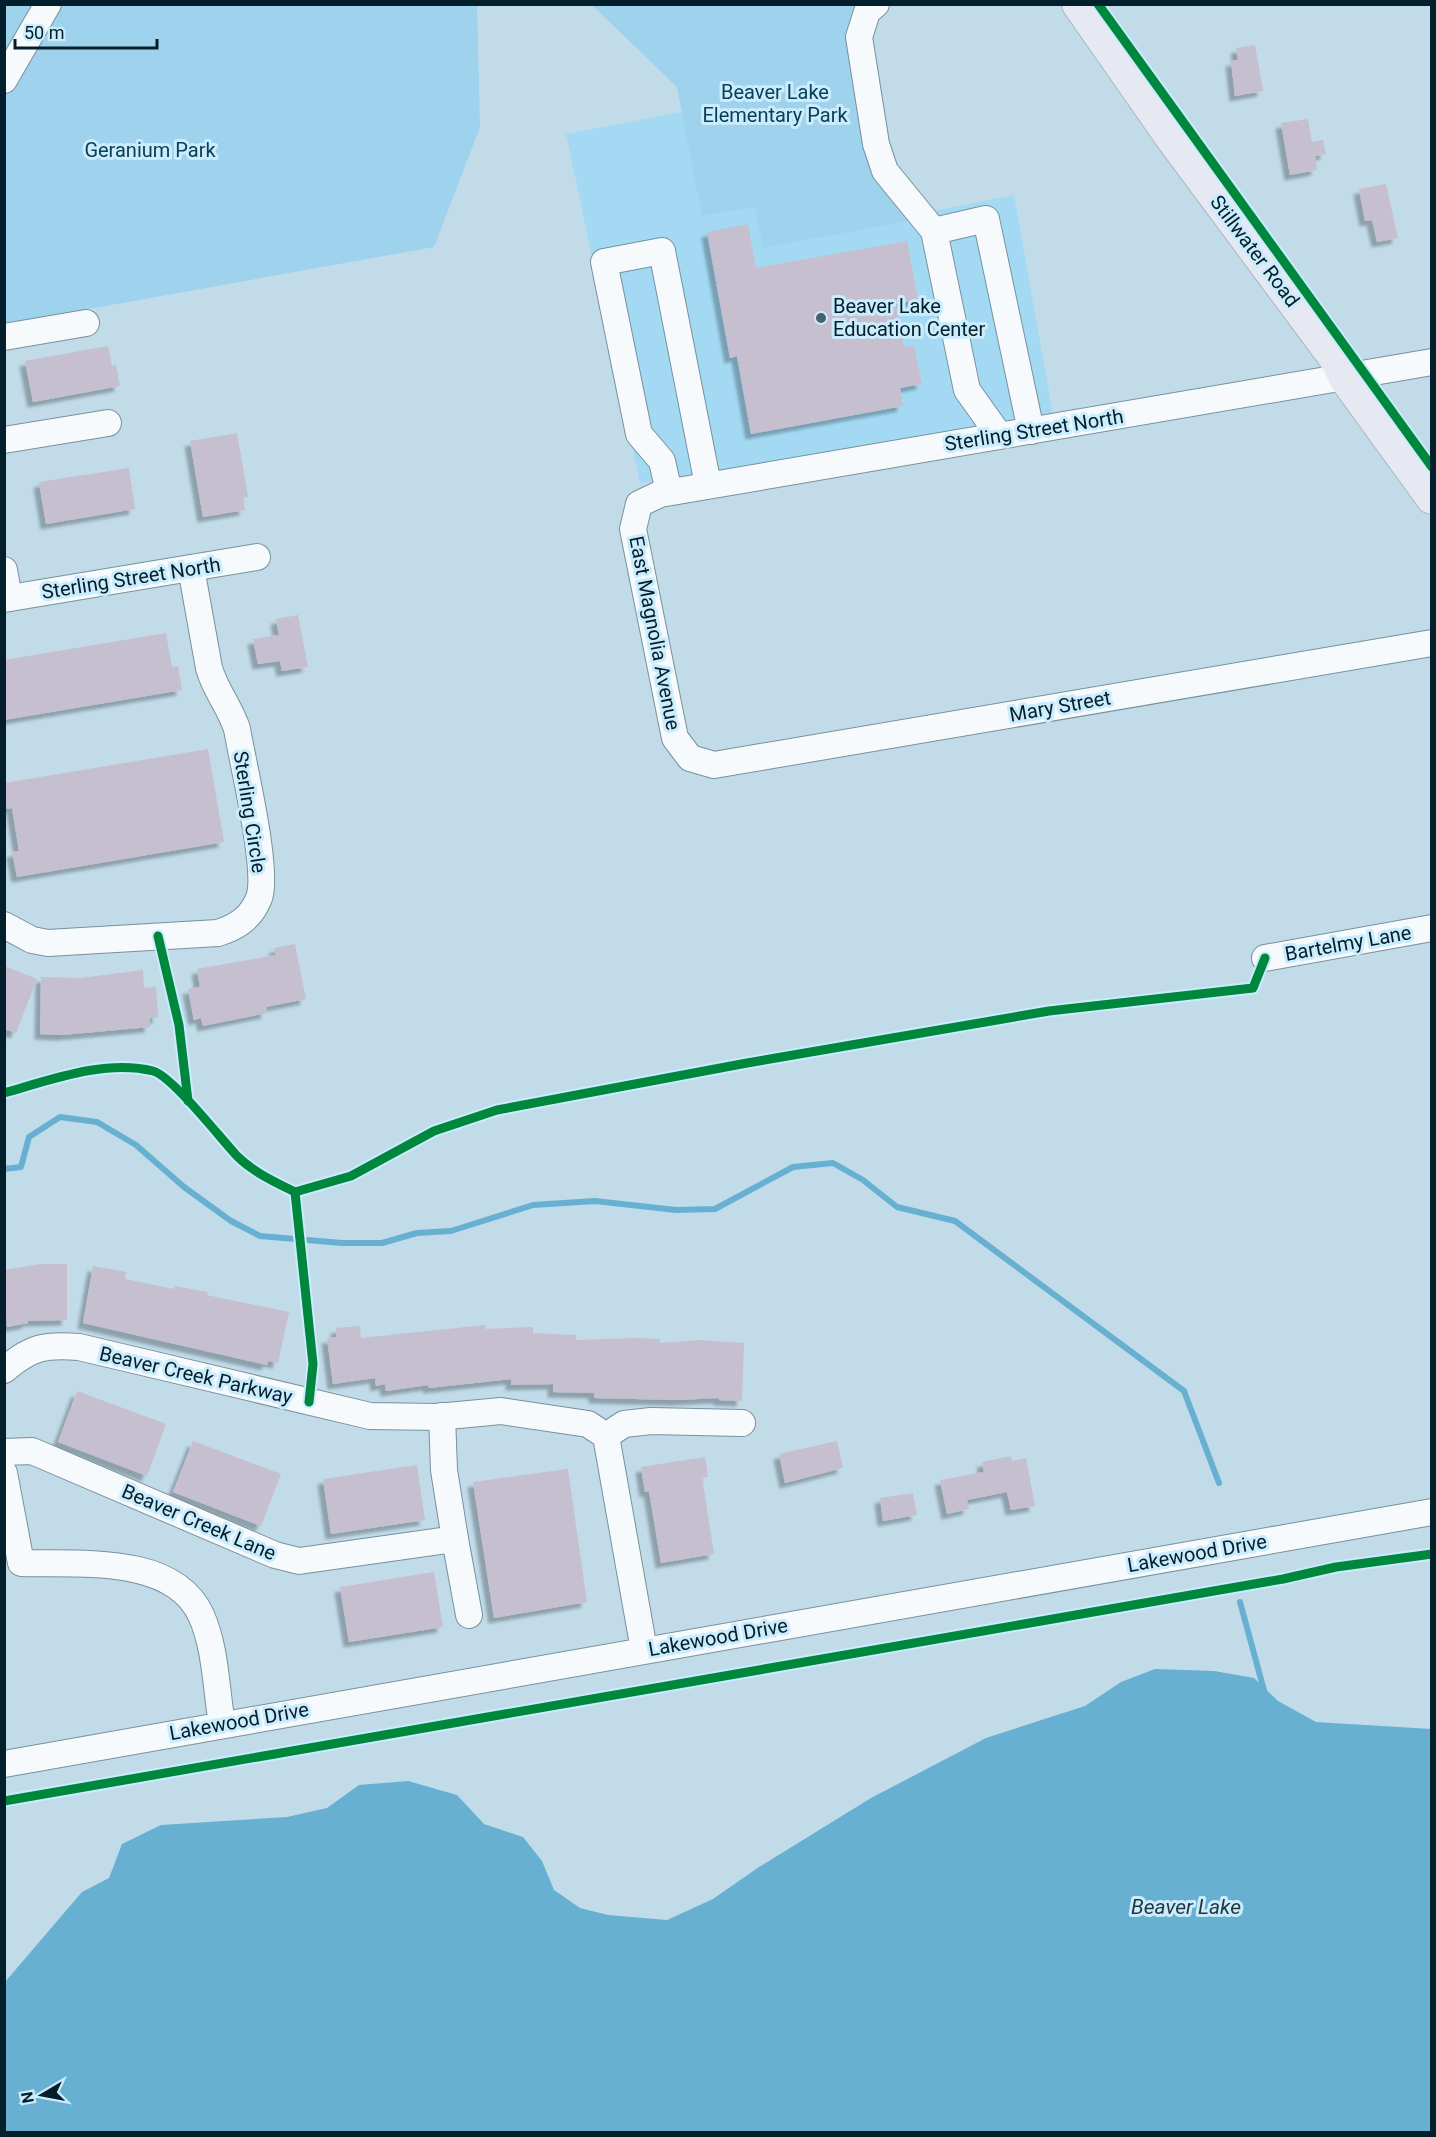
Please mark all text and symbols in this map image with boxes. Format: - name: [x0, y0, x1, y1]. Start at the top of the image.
- scale bar: [15, 12, 158, 50]
- text: 50 m: [24, 22, 64, 43]
- park label: Beaver Lake Elementary Park: [702, 80, 848, 127]
- park label: Geranium Park: [84, 138, 216, 162]
- street label: Stillwater Road: [1205, 190, 1305, 312]
- place label: Beaver Lake Education Center: [833, 294, 985, 341]
- marker: Beaver Lake Education Center: [814, 311, 828, 325]
- street label: Sterling Street North: [943, 404, 1125, 456]
- street label: East Magnolia Avenue: [624, 534, 686, 732]
- street label: Sterling Street North: [40, 552, 222, 604]
- street label: Mary Street: [1007, 685, 1113, 727]
- street label: Sterling Circle: [229, 749, 271, 875]
- street label: Bartelmy Lane: [1283, 920, 1413, 966]
- street label: Beaver Creek Parkway: [97, 1341, 295, 1409]
- street label: Beaver Creek Lane: [118, 1479, 280, 1565]
- street label: Lakewood Drive: [1125, 1529, 1269, 1577]
- street label: Lakewood Drive: [646, 1613, 790, 1661]
- street label: Lakewood Drive: [167, 1697, 311, 1745]
- water label: Beaver Lake: [1131, 1895, 1241, 1919]
- north arrow: [12, 2065, 72, 2125]
- text: N: [17, 2090, 38, 2105]

